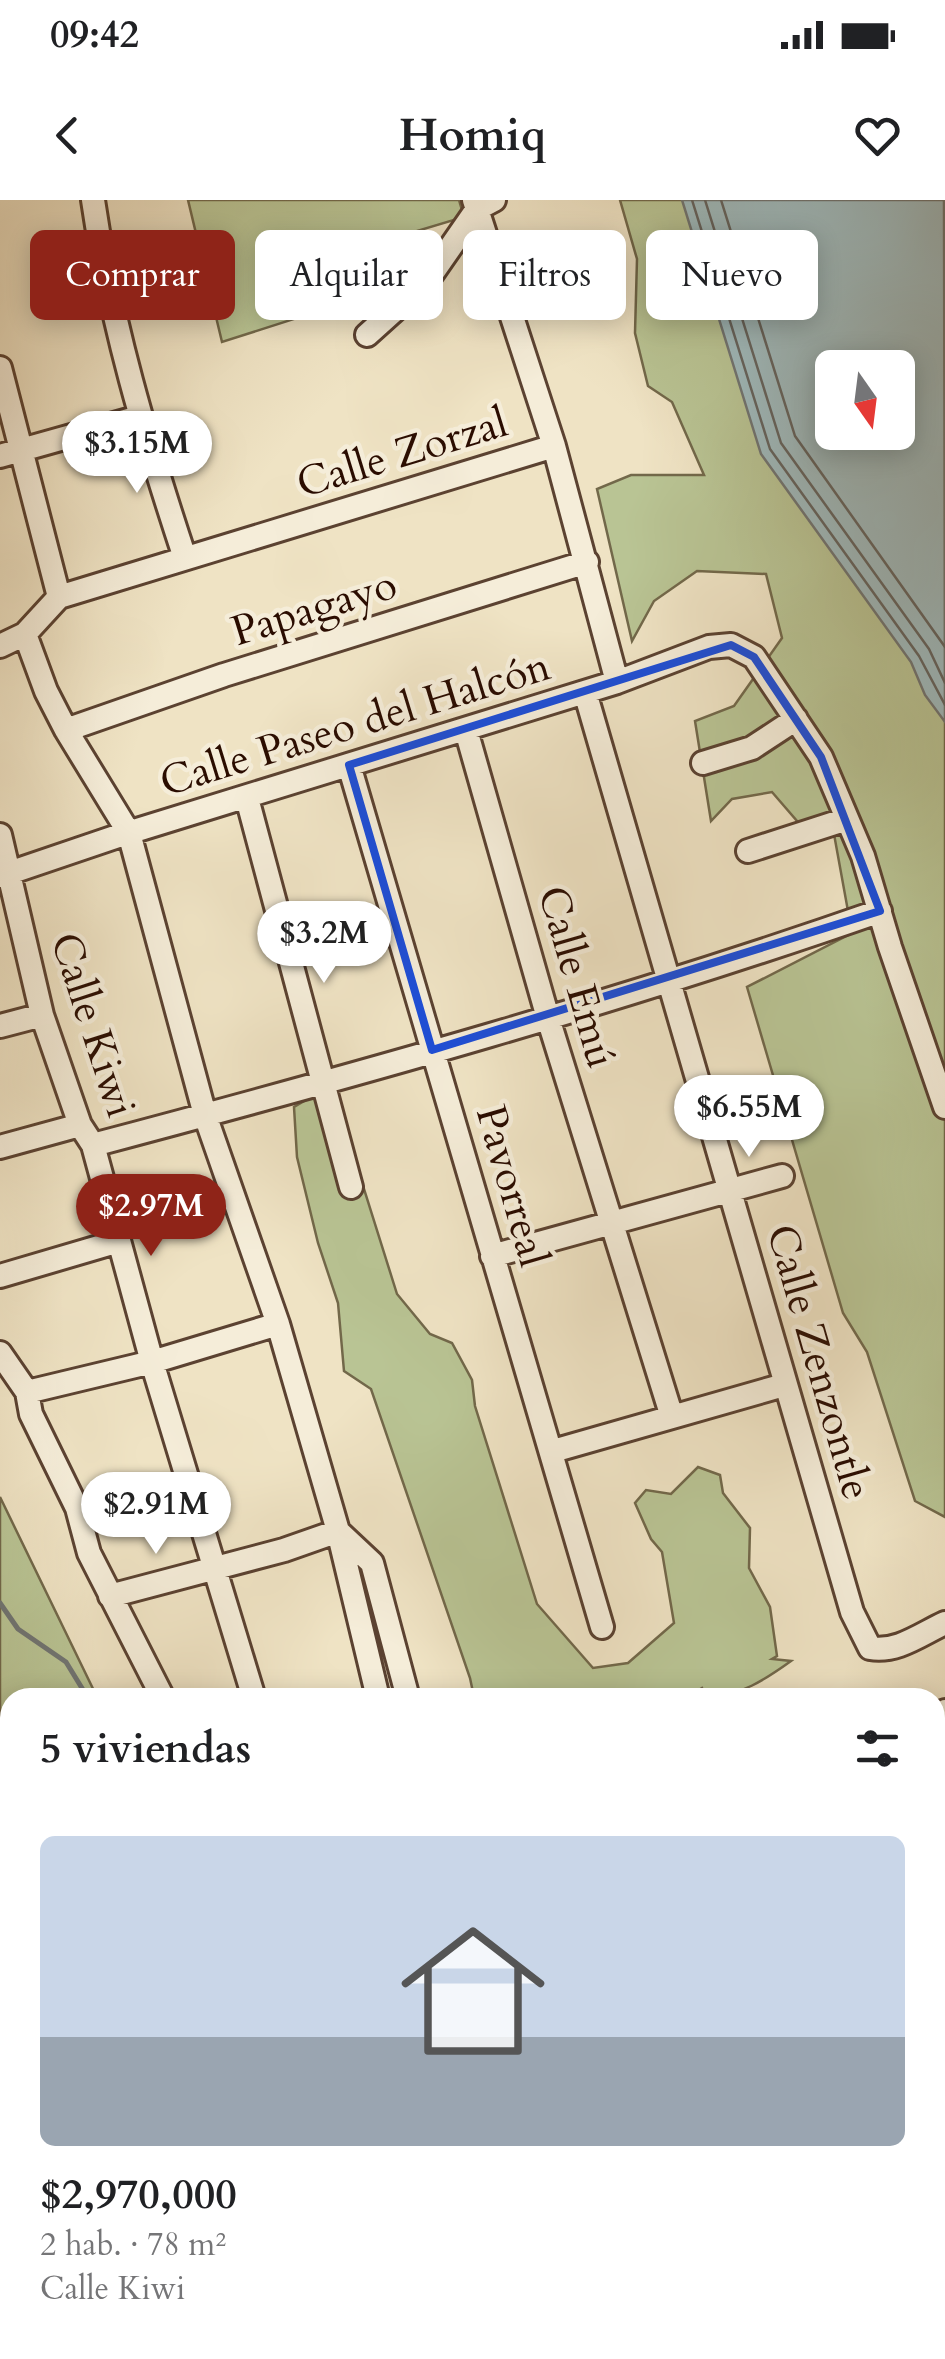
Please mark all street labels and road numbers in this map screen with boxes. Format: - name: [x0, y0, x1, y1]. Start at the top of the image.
- street label: Calle Zorzal: [290, 394, 514, 512]
- street label: Papagayo: [224, 556, 404, 660]
- street label: Calle Paseo del Halcón: [153, 637, 557, 810]
- street label: Calle Emú: [524, 880, 630, 1074]
- street label: Calle Kiwi: [36, 926, 150, 1124]
- street label: Pavorreal: [462, 1099, 562, 1273]
- street label: Calle Zenzontle: [753, 1218, 885, 1506]

